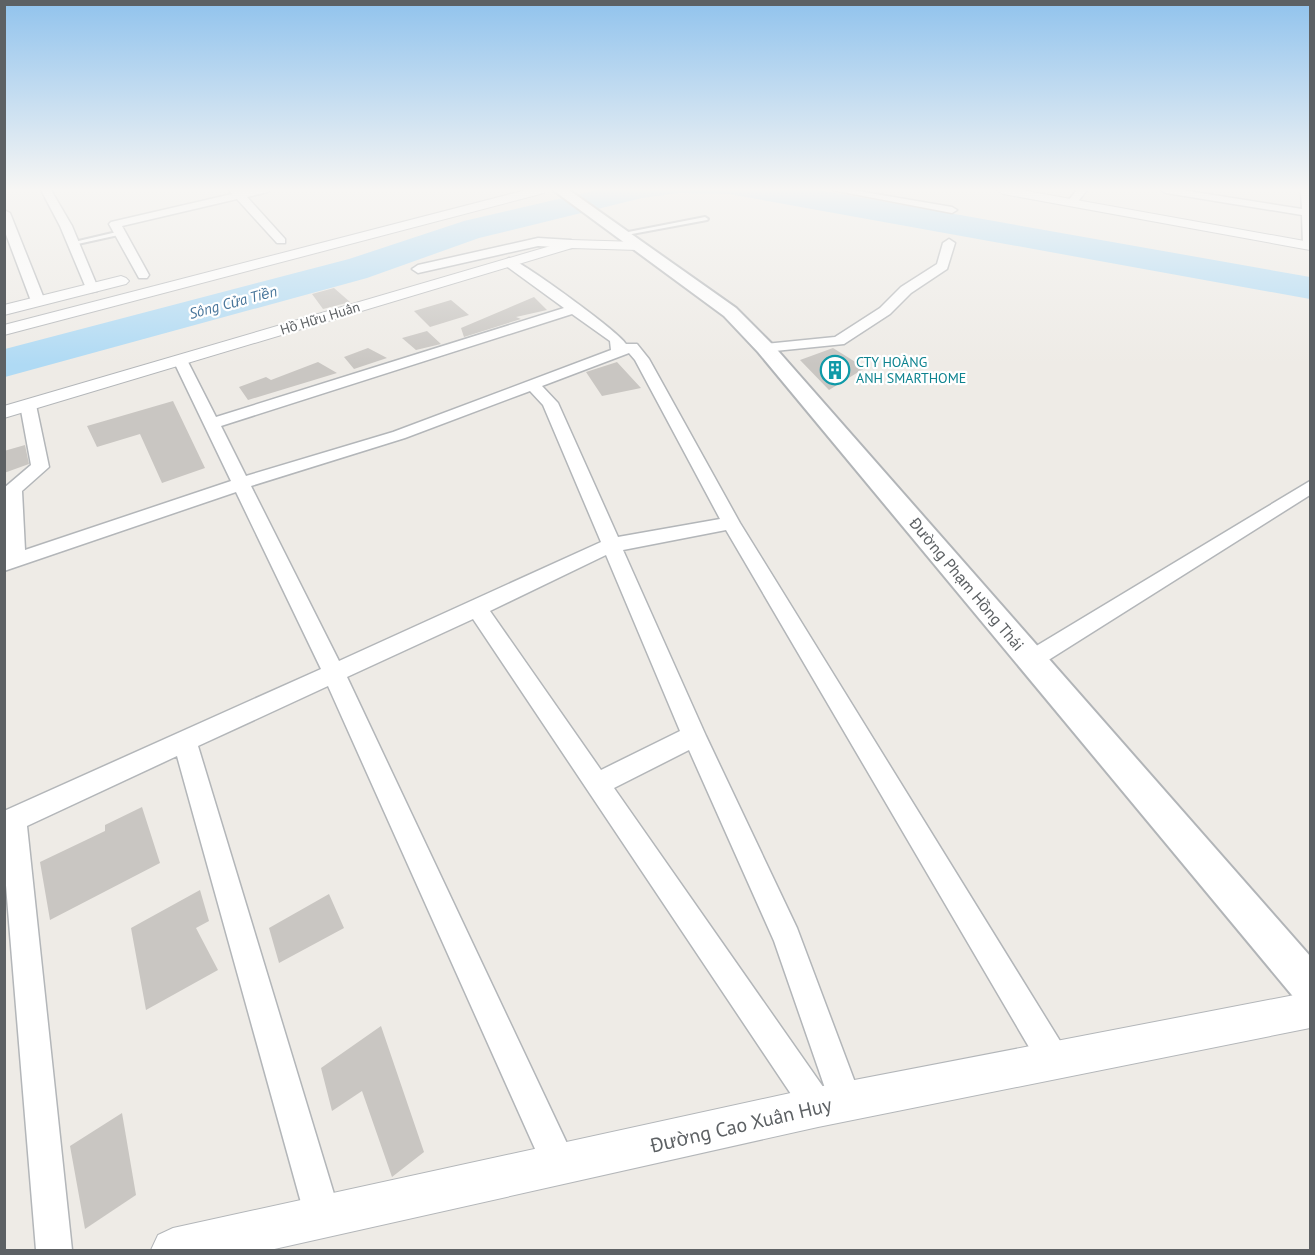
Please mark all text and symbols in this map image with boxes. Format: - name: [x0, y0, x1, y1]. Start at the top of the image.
- water label: Sông Cửa Tiền: [187, 281, 279, 323]
- street label: Hồ Hữu Huân: [278, 297, 362, 339]
- place label: CTY HOÀNG ANH SMARTHOME: [856, 353, 966, 387]
- building icon: CTY HOÀNG ANH SMARTHOME: [819, 354, 851, 386]
- street label: Đường Phạm Hồng Thái: [905, 513, 1029, 655]
- street label: Đường Cao Xuân Huy: [647, 1091, 835, 1159]

